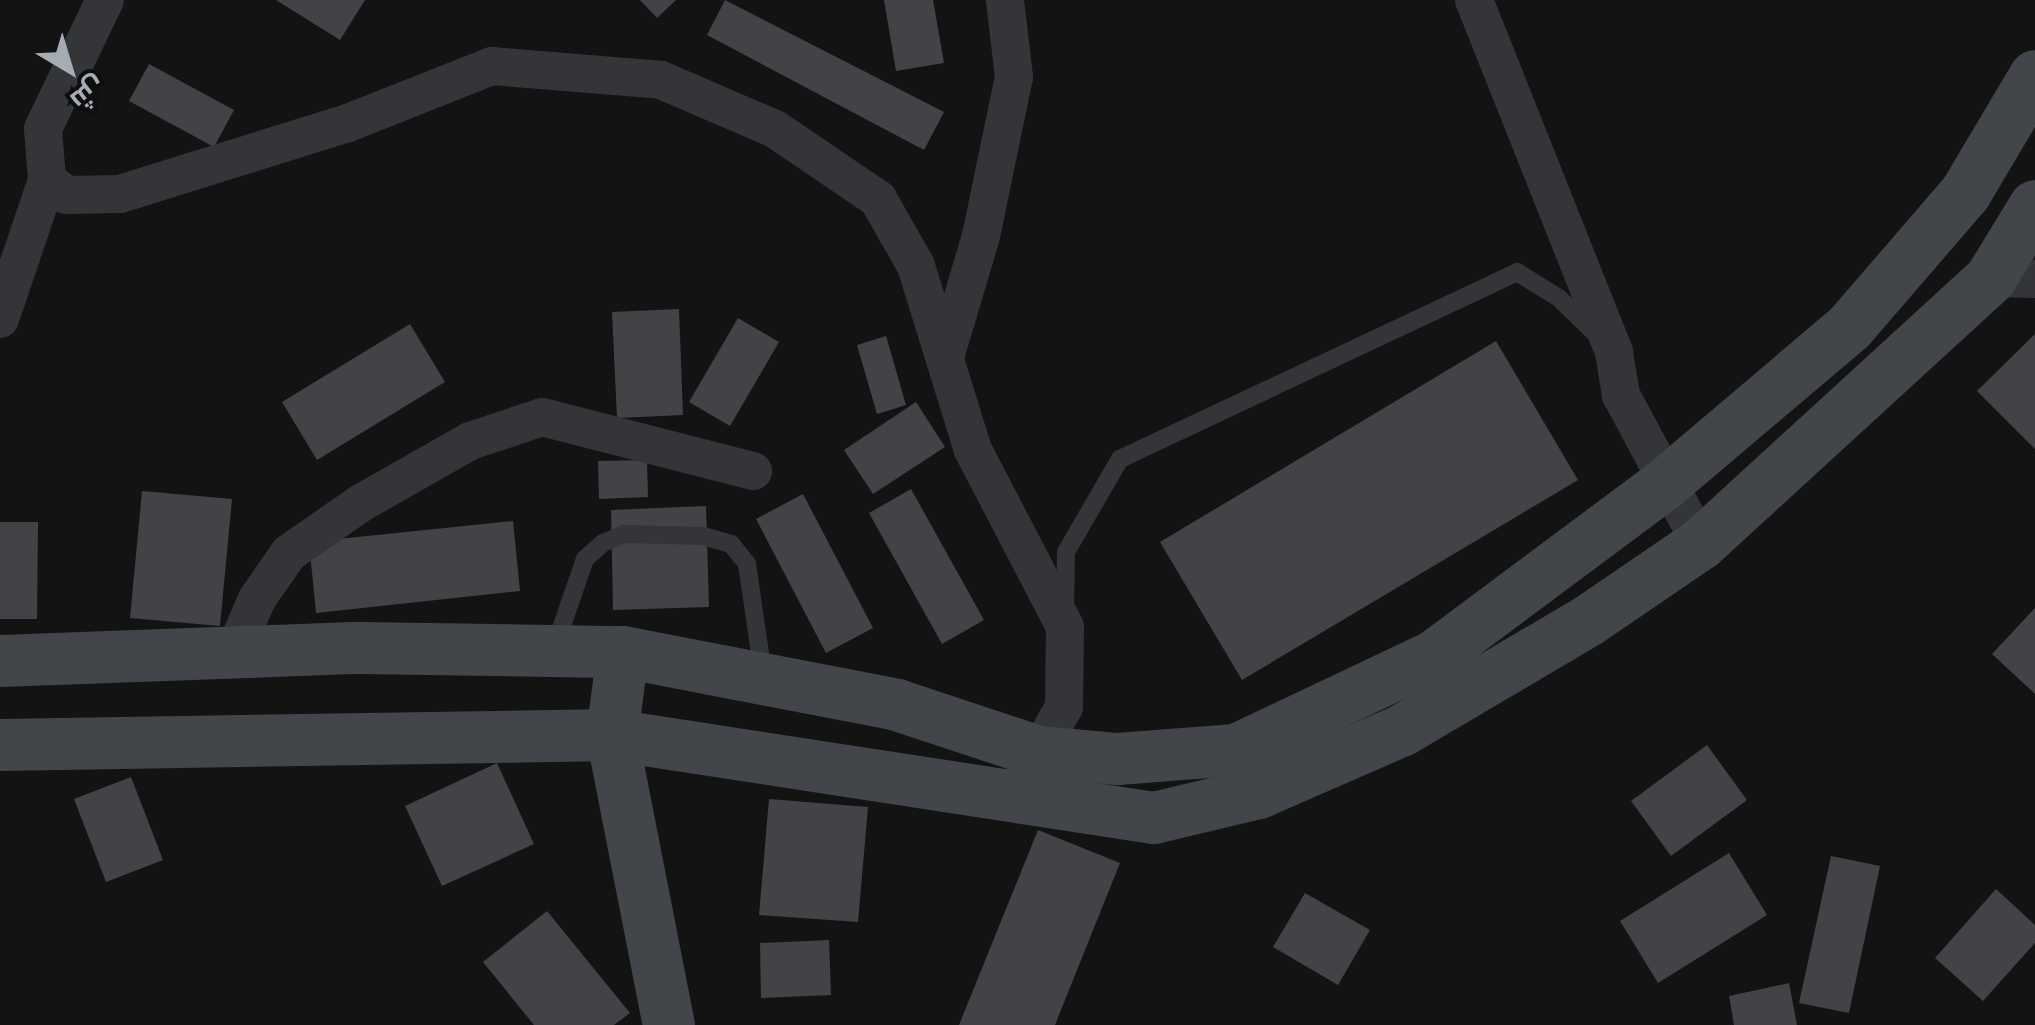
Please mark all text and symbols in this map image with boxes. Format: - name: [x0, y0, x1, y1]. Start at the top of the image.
- north arrow: [20, 20, 120, 120]
- text: ش: [64, 69, 114, 119]

